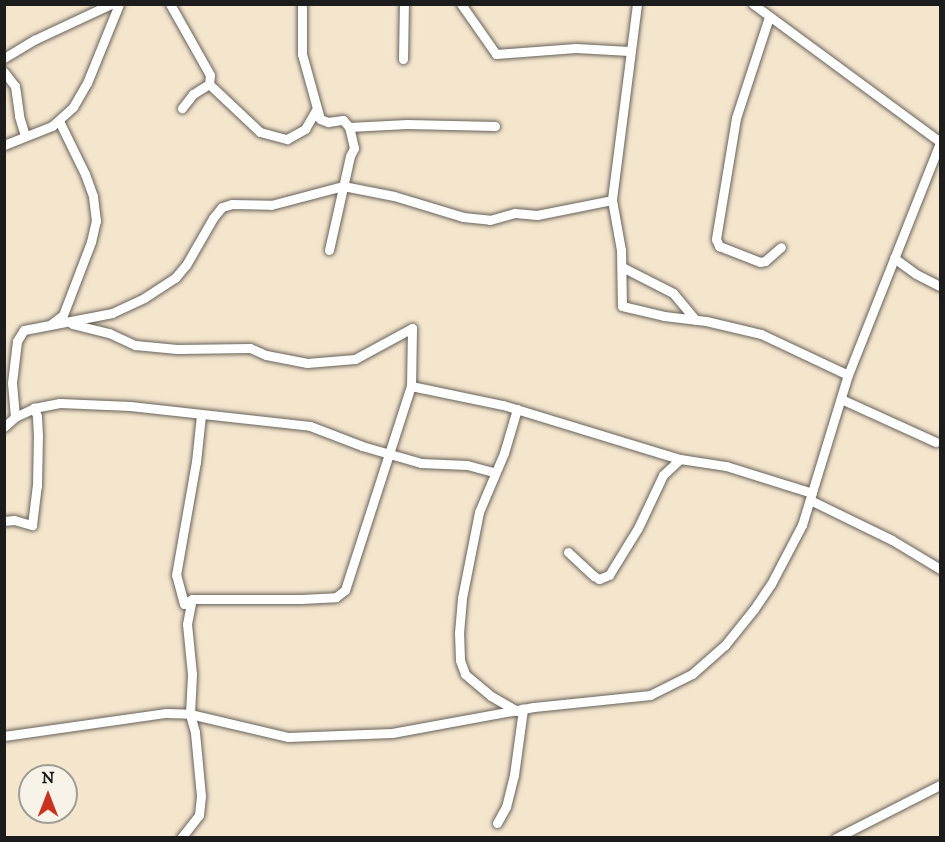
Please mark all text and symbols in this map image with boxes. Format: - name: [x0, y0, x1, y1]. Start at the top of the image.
- north arrow: [18, 764, 78, 824]
- text: N: [41, 768, 55, 788]

